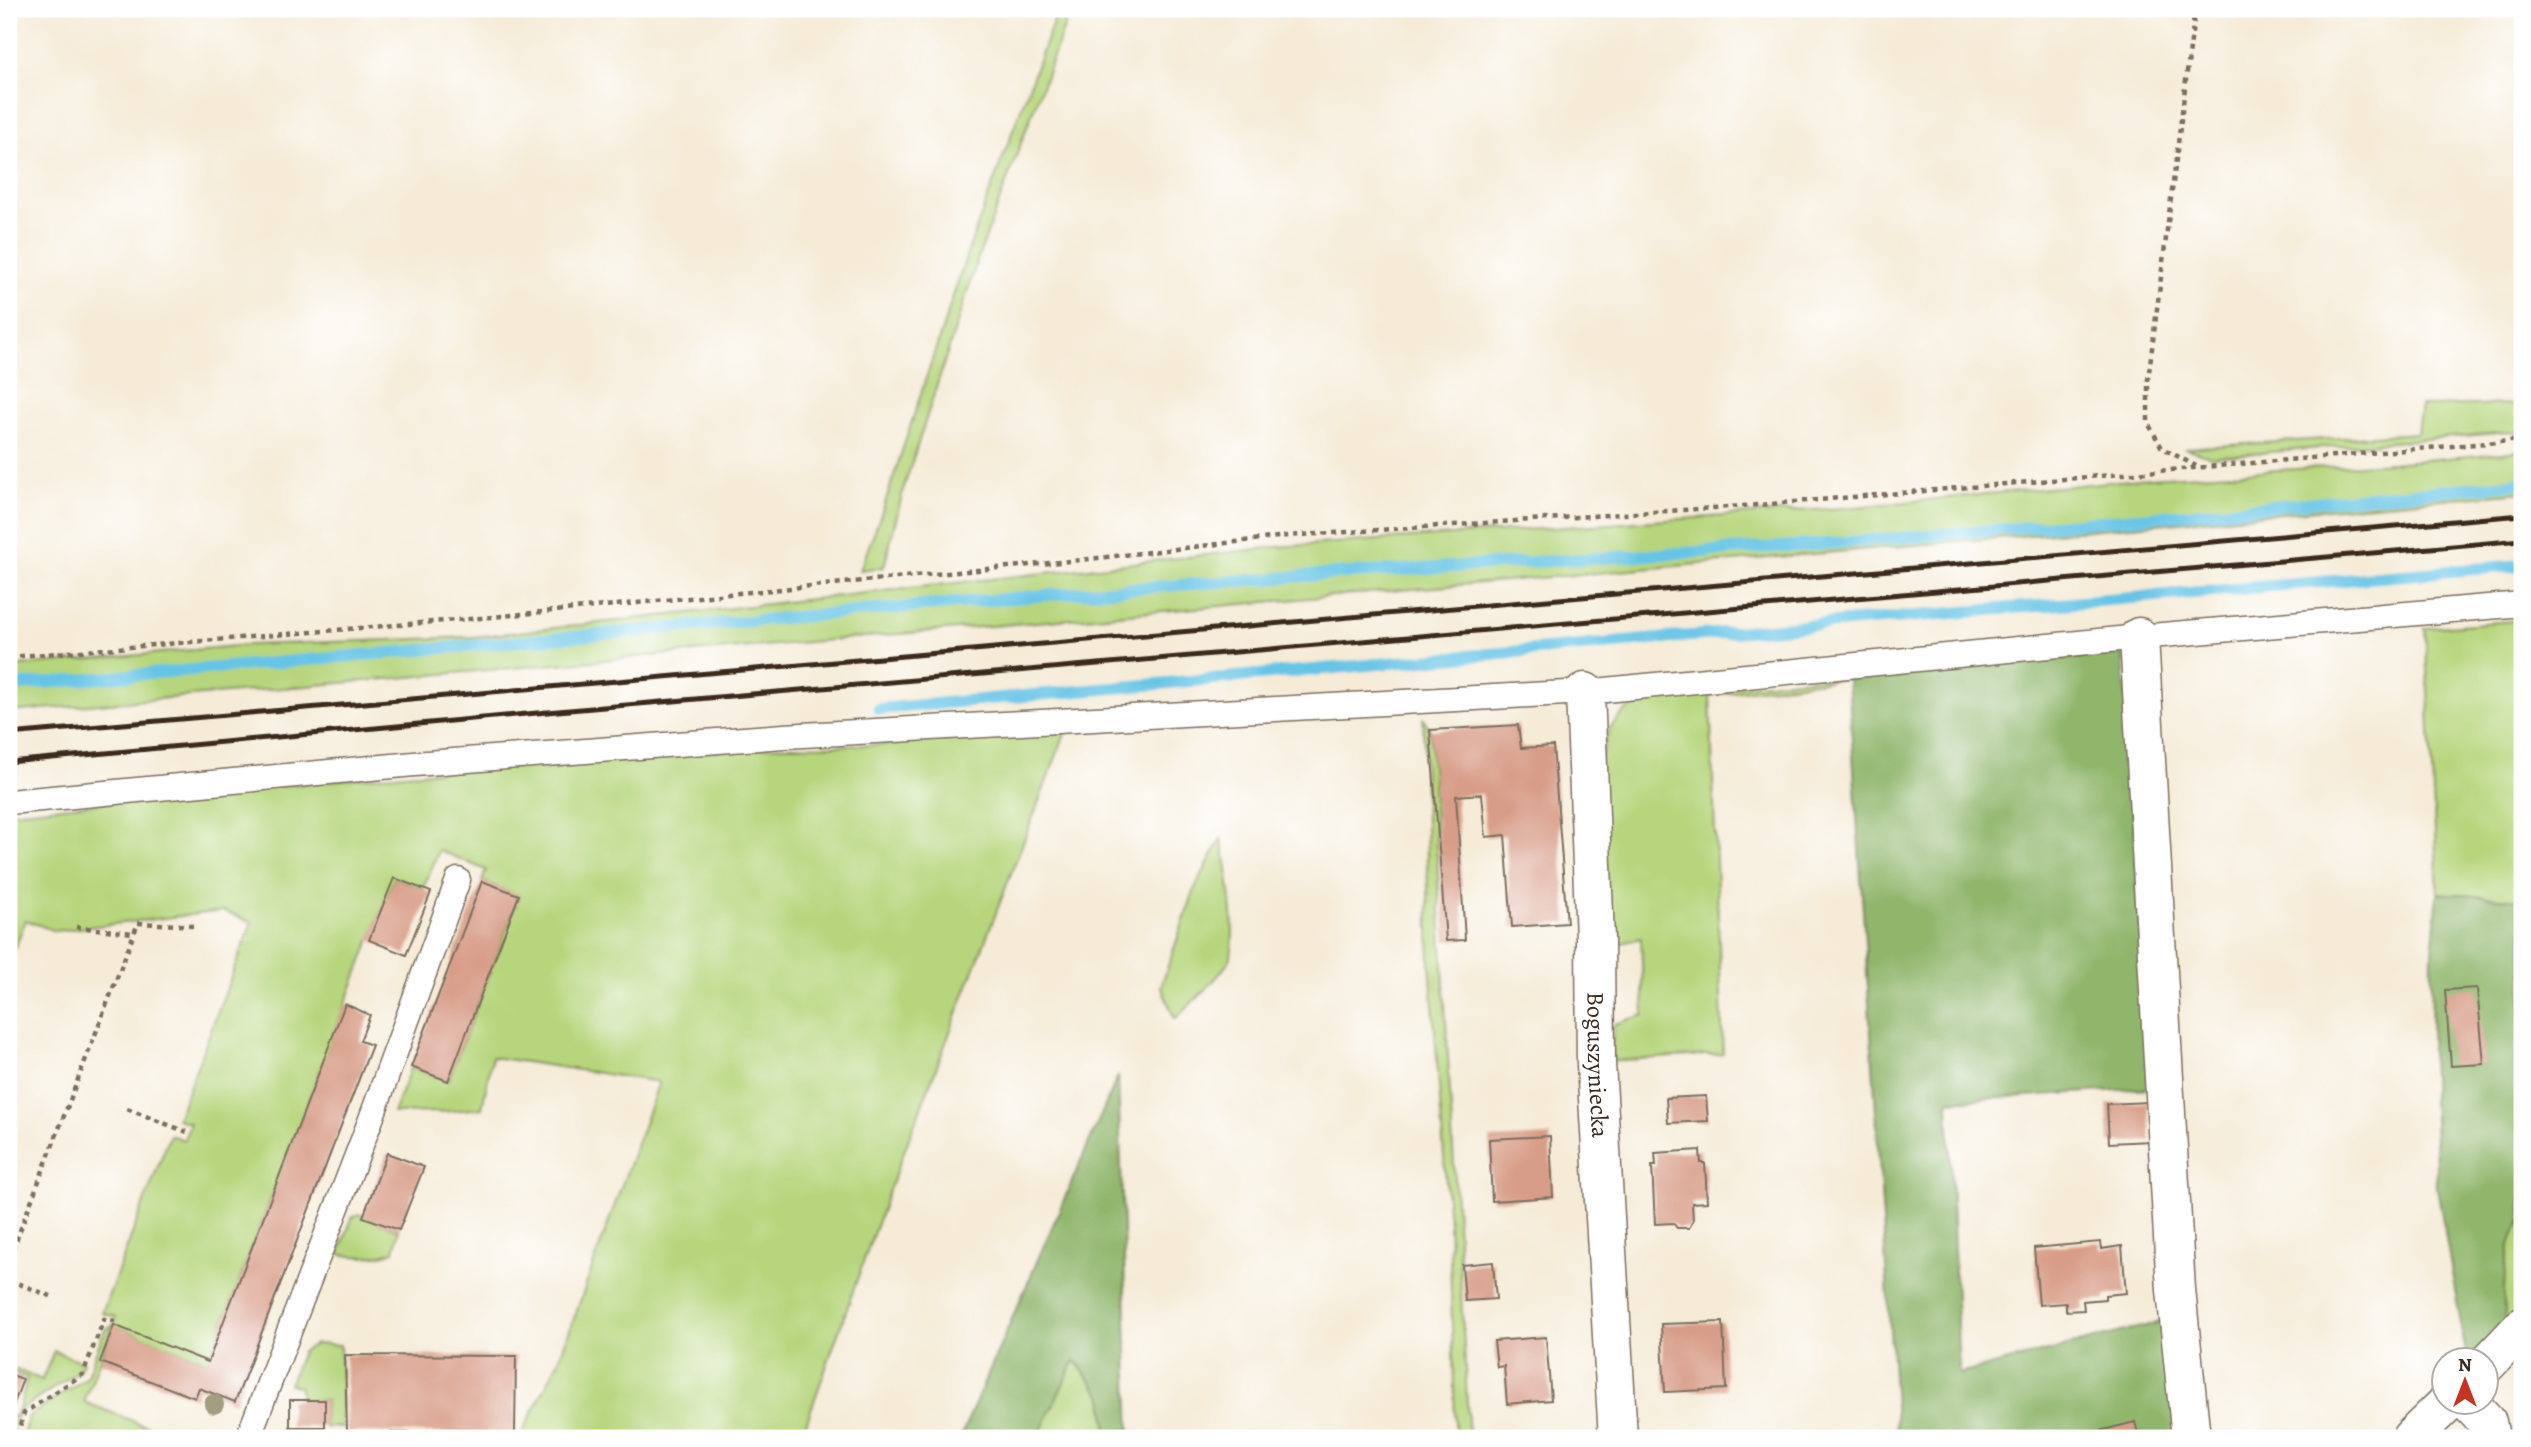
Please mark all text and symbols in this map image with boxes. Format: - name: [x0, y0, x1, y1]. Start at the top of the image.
- street label: Boguszyniecka: [1579, 992, 1616, 1139]
- north arrow: [2430, 1346, 2500, 1416]
- text: N: [2458, 1352, 2472, 1378]

